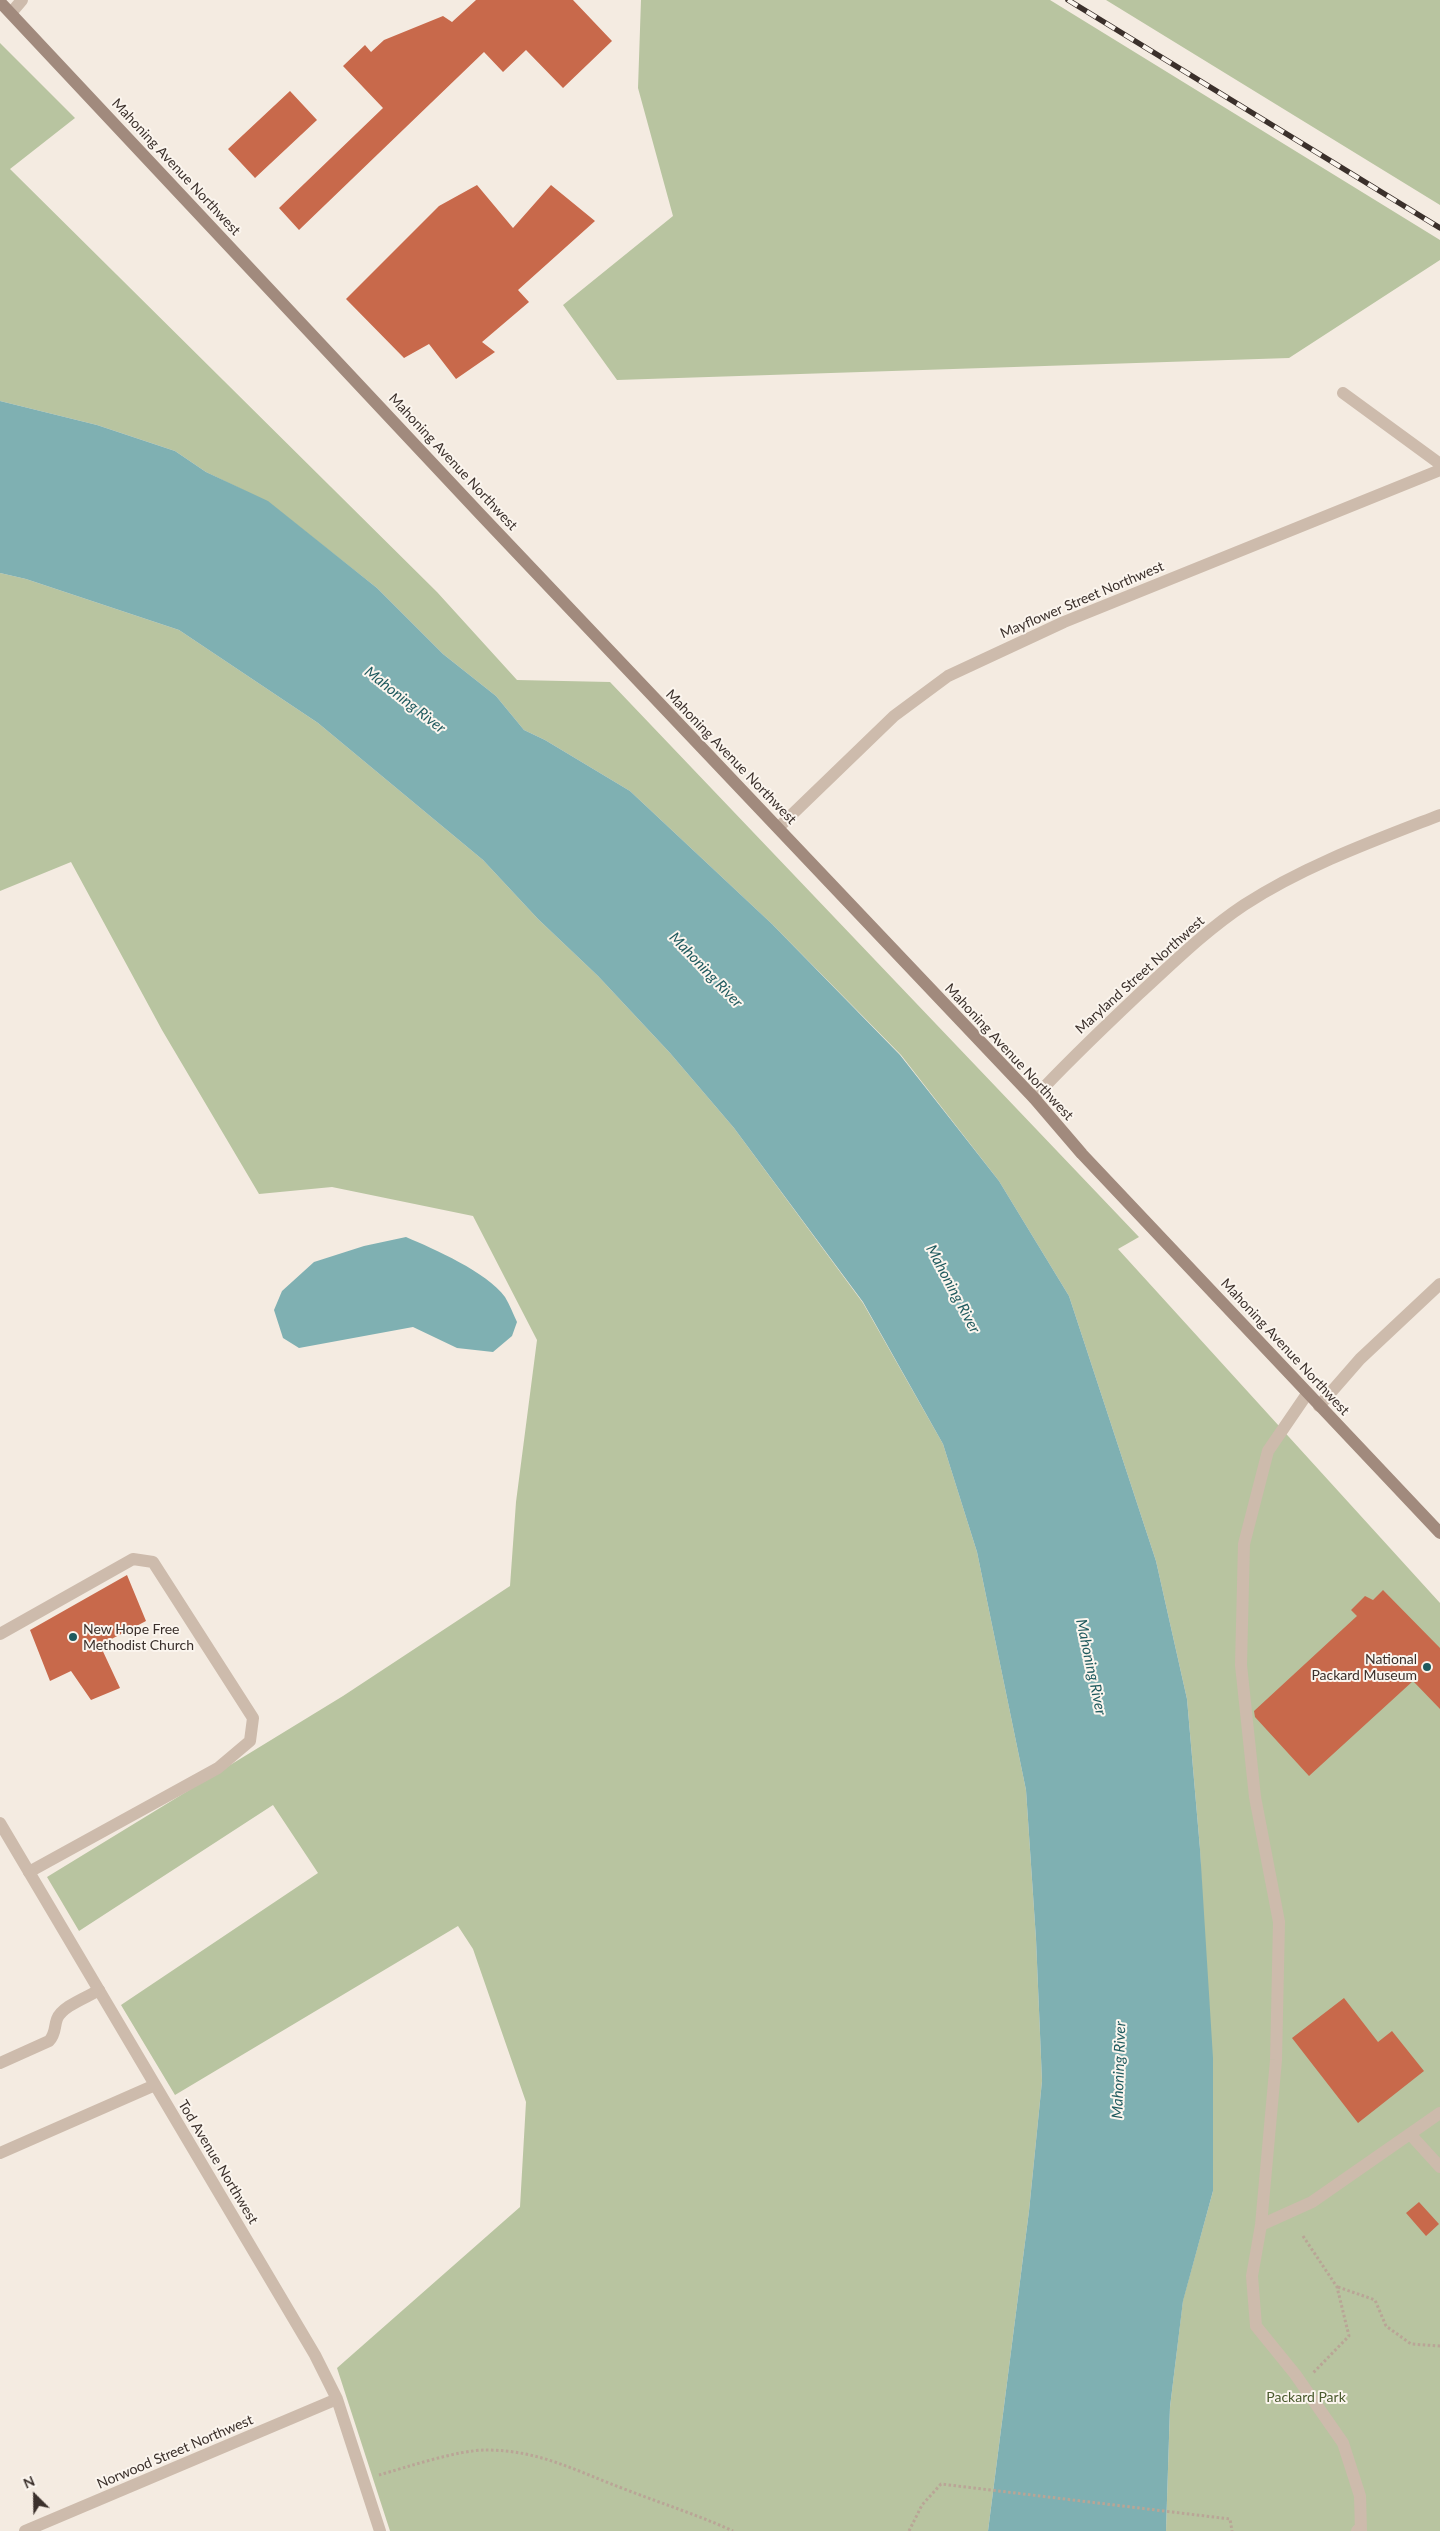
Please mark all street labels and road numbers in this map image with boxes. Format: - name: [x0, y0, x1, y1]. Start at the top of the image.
- street label: Mahoning Avenue Northwest: [108, 95, 244, 239]
- street label: Mahoning Avenue Northwest: [385, 390, 521, 534]
- street label: Mayflower Street Northwest: [998, 558, 1166, 642]
- street label: Mahoning Avenue Northwest: [662, 686, 800, 828]
- street label: Maryland Street Northwest: [1072, 913, 1208, 1037]
- street label: Mahoning Avenue Northwest: [941, 980, 1077, 1124]
- street label: Mahoning Avenue Northwest: [1217, 1275, 1353, 1419]
- street label: Tod Avenue Northwest: [174, 2097, 262, 2227]
- street label: Norwood Street Northwest: [94, 2411, 256, 2493]

